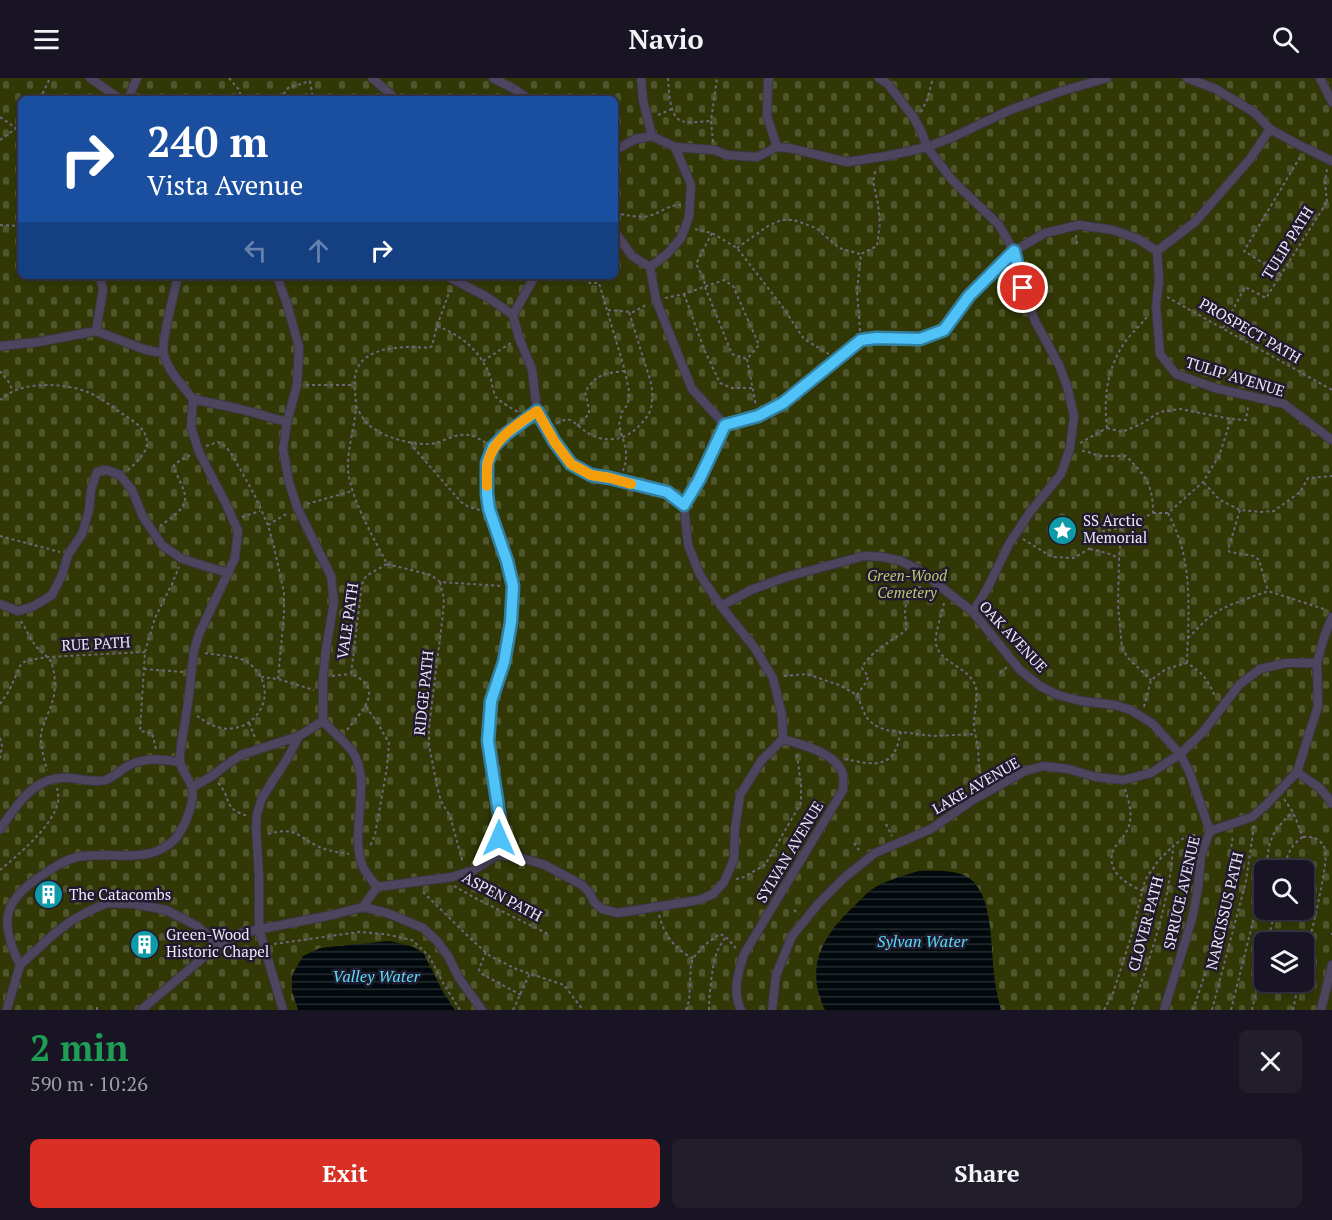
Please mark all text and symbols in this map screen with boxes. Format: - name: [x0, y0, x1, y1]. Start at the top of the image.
- text: Navio: [628, 21, 704, 57]
- icon: menu: [30, 23, 63, 56]
- icon: search: [1269, 23, 1302, 56]
- text: 240 m: [147, 113, 268, 169]
- icon: right: [48, 120, 126, 198]
- text: Vista Avenue: [147, 167, 303, 203]
- street label: TULIP PATH: [1257, 202, 1318, 283]
- icon: left: [239, 234, 272, 267]
- icon: ahead: [302, 234, 335, 267]
- icon: right: [365, 234, 398, 267]
- pin: [997, 262, 1048, 313]
- icon: arrive: [1006, 271, 1039, 304]
- street label: PROSPECT PATH: [1196, 293, 1305, 367]
- street label: TULIP AVENUE: [1183, 351, 1287, 401]
- place label: SS Arctic Memorial: [1083, 510, 1147, 547]
- place icon: SS Arctic Memorial: [1046, 514, 1078, 546]
- park label: Green-Wood Cemetery: [867, 565, 948, 602]
- street label: VALE PATH: [332, 581, 362, 660]
- street label: OAK AVENUE: [975, 596, 1052, 676]
- street label: RUE PATH: [61, 631, 131, 655]
- street label: RIDGE PATH: [409, 649, 437, 736]
- street label: LAKE AVENUE: [928, 752, 1023, 818]
- street label: SYLVAN AVENUE: [751, 797, 827, 906]
- position arrow: [467, 806, 531, 870]
- street label: SPRUCE AVENUE: [1158, 834, 1204, 951]
- street label: NARCISSUS PATH: [1201, 850, 1247, 972]
- map controls: [1254, 860, 1314, 992]
- button: search: [1254, 860, 1314, 920]
- street label: ASPEN PATH: [459, 867, 546, 926]
- street label: CLOVER PATH: [1123, 874, 1167, 973]
- building icon: The Catacombs: [32, 879, 64, 911]
- place label: The Catacombs: [69, 884, 171, 904]
- place label: Green-Wood Historic Chapel: [166, 924, 269, 961]
- building icon: Green-Wood Historic Chapel: [129, 928, 161, 960]
- water label: Sylvan Water: [877, 930, 968, 952]
- button: layers: [1254, 932, 1314, 992]
- water label: Valley Water: [332, 965, 421, 987]
- text: 2 min: [30, 1024, 128, 1071]
- button: close: [1239, 1030, 1302, 1093]
- text: 590 m · 10:26: [30, 1070, 148, 1097]
- button: Exit: [30, 1139, 660, 1208]
- button: Share: [672, 1139, 1302, 1208]

